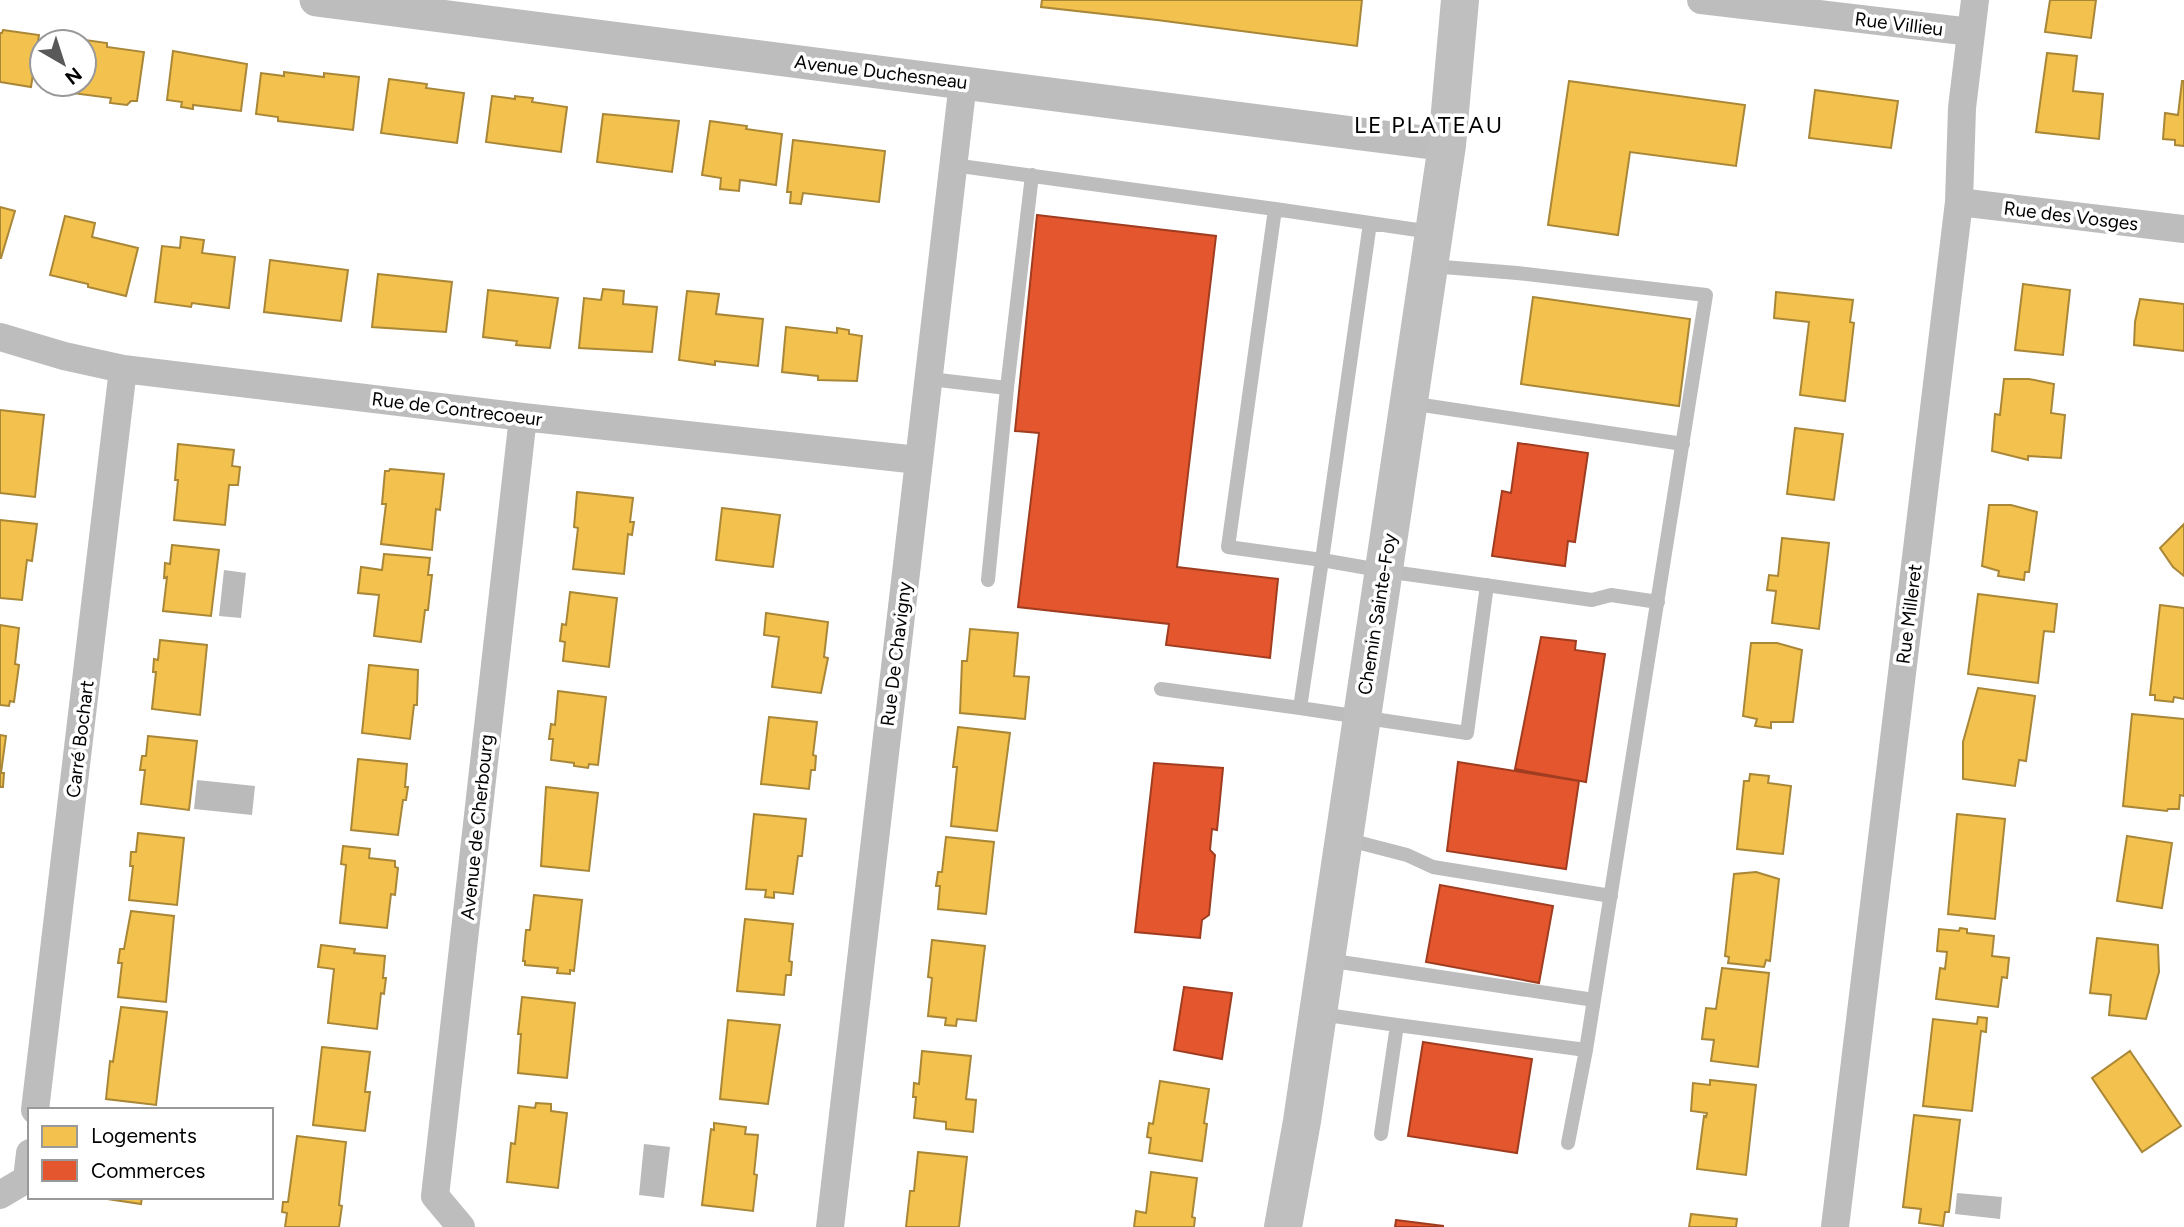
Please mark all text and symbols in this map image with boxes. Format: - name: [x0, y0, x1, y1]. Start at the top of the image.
- street label: Rue Villieu: [1853, 7, 1945, 41]
- north arrow: [28, 28, 98, 98]
- street label: Avenue Duchesneau: [793, 50, 969, 94]
- text: N: [60, 62, 86, 89]
- district label: LE PLATEAU: [1354, 111, 1504, 139]
- street label: Rue des Vosges: [2002, 196, 2140, 236]
- street label: Rue de Contrecoeur: [370, 387, 544, 431]
- street label: Chemin Sainte-Foy: [1353, 532, 1401, 696]
- street label: Rue Milleret: [1891, 563, 1927, 665]
- street label: Rue De Chavigny: [876, 580, 916, 728]
- street label: Carré Bochart: [61, 679, 99, 799]
- street label: Avenue de Cherbourg: [456, 733, 498, 921]
- legend: [28, 1108, 273, 1199]
- text: Logements: [91, 1123, 197, 1148]
- text: Commerces: [91, 1158, 205, 1183]

